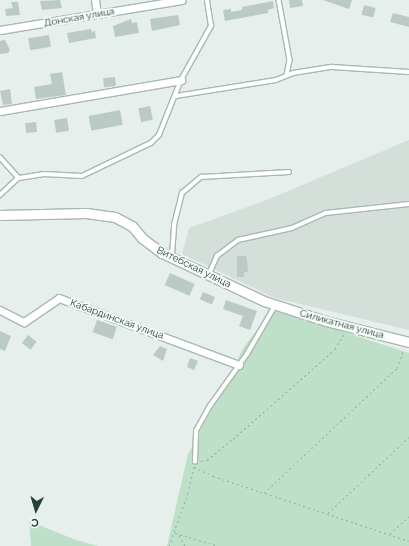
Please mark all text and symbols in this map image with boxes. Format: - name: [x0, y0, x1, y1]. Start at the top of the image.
- street label: Донская улица: [43, 5, 115, 29]
- street label: Витебская улица: [155, 244, 233, 290]
- street label: Кабардинская улица: [68, 296, 166, 342]
- street label: Силикатная улица: [298, 307, 386, 341]
- north arrow: [16, 490, 56, 530]
- text: С: [31, 516, 39, 529]

